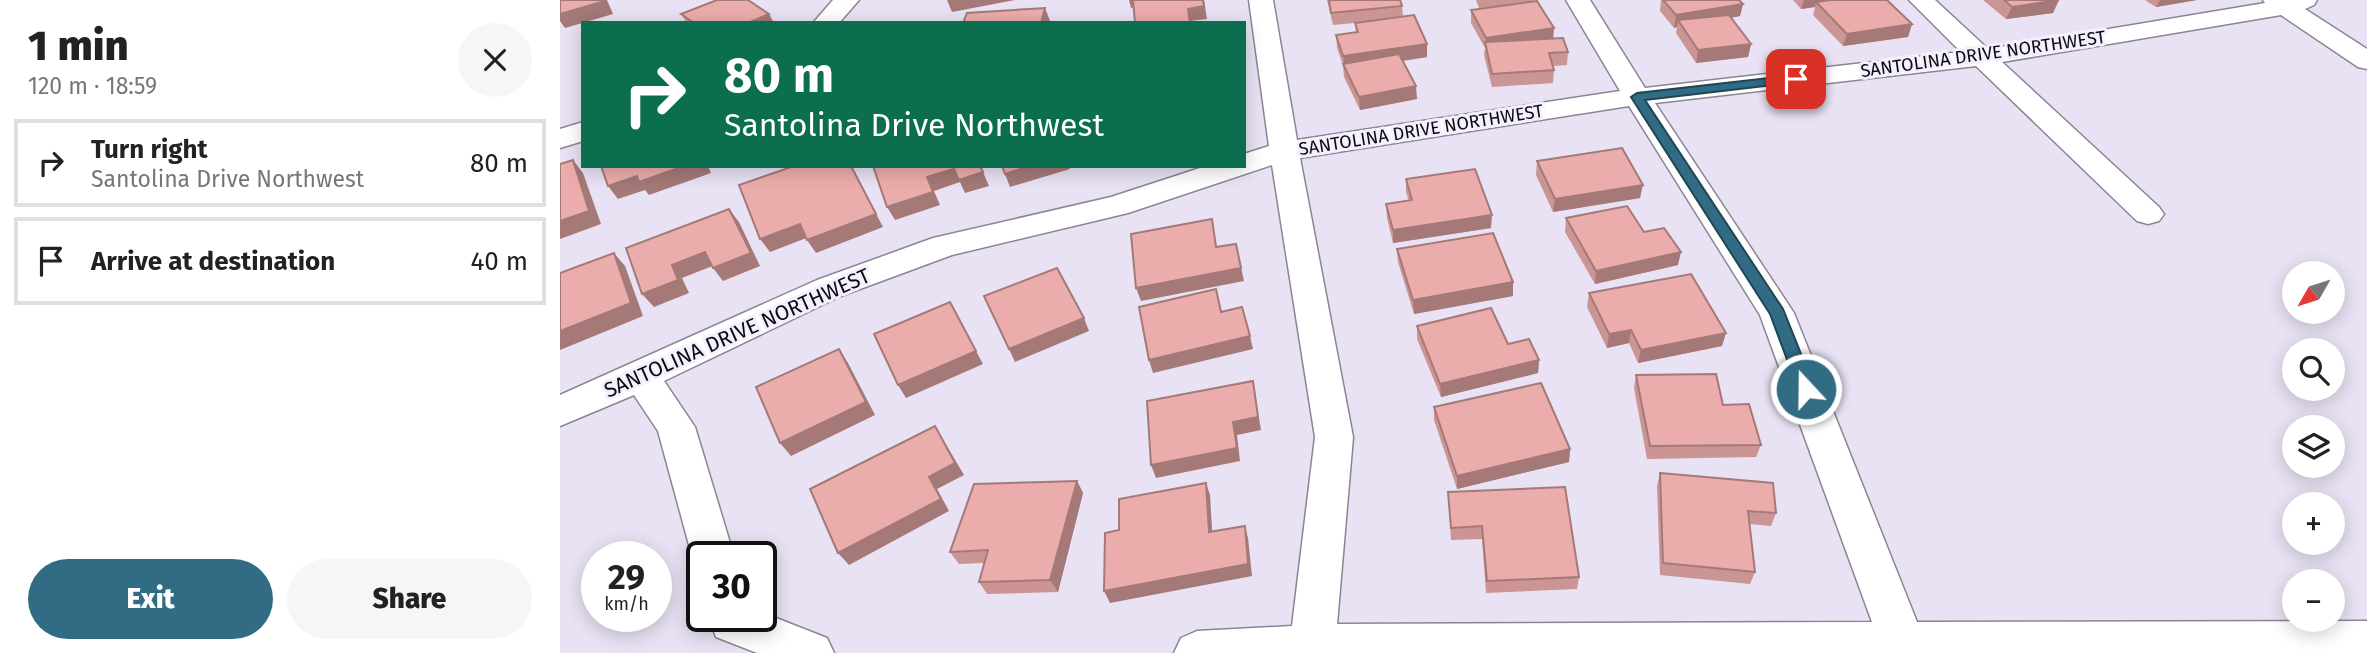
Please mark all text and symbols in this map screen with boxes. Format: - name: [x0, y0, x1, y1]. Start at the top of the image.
- text: 1 min: [28, 21, 129, 71]
- button: close: [458, 23, 532, 97]
- street label: SANTOLINA DRIVE NORTHWEST: [1859, 26, 2108, 82]
- text: 80 m: [724, 46, 834, 105]
- icon: right: [609, 49, 700, 140]
- pin: [1766, 49, 1826, 109]
- icon: arrive: [1777, 60, 1815, 98]
- text: 120 m · 18:59: [28, 72, 157, 100]
- street label: SANTOLINA DRIVE NORTHWEST: [1297, 100, 1545, 160]
- text: Santolina Drive Northwest: [724, 106, 1104, 144]
- text: Turn right: [91, 134, 208, 165]
- icon: right: [32, 144, 70, 182]
- text: 80 m: [470, 148, 528, 179]
- text: Santolina Drive Northwest: [91, 165, 364, 193]
- icon: arrive: [32, 242, 70, 280]
- text: Arrive at destination: [91, 246, 335, 277]
- text: 40 m: [470, 246, 528, 277]
- north arrow: [2282, 261, 2345, 324]
- map controls: [2282, 261, 2345, 632]
- street label: SANTOLINA DRIVE NORTHWEST: [600, 262, 874, 404]
- button: search: [2282, 338, 2345, 401]
- position arrow: [1769, 352, 1843, 426]
- button: layers: [2282, 415, 2345, 478]
- button: +: [2282, 492, 2345, 555]
- speed limit sign: 30: [686, 541, 777, 632]
- text: 29: [608, 556, 645, 598]
- button: Exit: [28, 559, 273, 639]
- button: Share: [287, 559, 532, 639]
- button: −: [2282, 569, 2345, 632]
- text: km/h: [604, 593, 649, 615]

